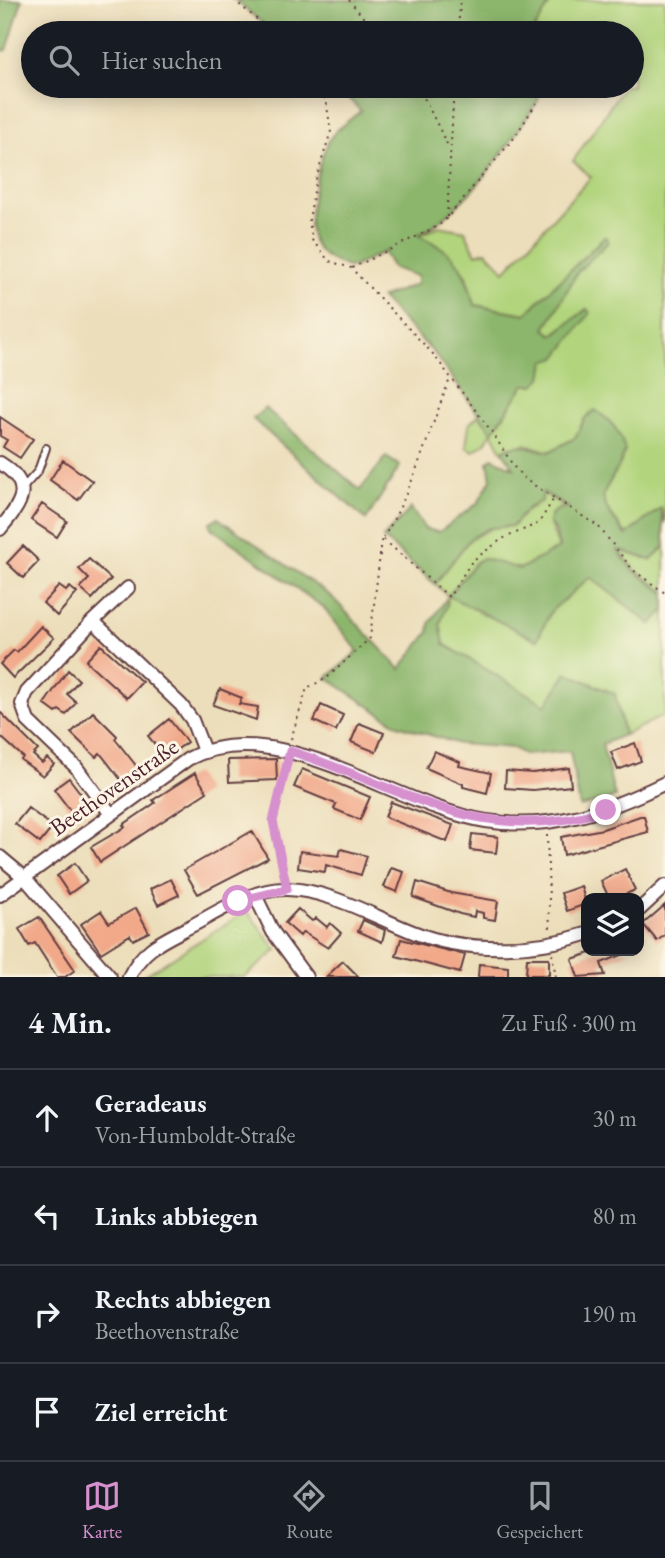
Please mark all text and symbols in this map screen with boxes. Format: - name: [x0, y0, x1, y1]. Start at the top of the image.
- search box: [21, 21, 644, 98]
- icon: search: [45, 41, 83, 79]
- text: Hier suchen: [101, 43, 222, 77]
- street label: Beethovenstraße: [43, 731, 184, 842]
- route end: [590, 794, 621, 825]
- route start: [222, 885, 253, 916]
- map controls: [581, 893, 644, 956]
- button: layers: [581, 893, 644, 956]
- text: 4 Min.: [28, 1003, 112, 1042]
- text: Zu Fuß · 300 m: [502, 1008, 637, 1038]
- text: Geradeaus: [95, 1086, 207, 1120]
- icon: ahead: [28, 1099, 66, 1137]
- text: 30 m: [592, 1103, 637, 1133]
- text: Von-Humboldt-Straße: [95, 1120, 296, 1150]
- icon: left: [28, 1197, 66, 1235]
- text: Links abbiegen: [95, 1199, 258, 1233]
- text: 80 m: [592, 1201, 637, 1231]
- text: Rechts abbiegen: [95, 1282, 271, 1316]
- icon: right: [28, 1295, 66, 1333]
- text: 190 m: [581, 1299, 637, 1329]
- text: Beethovenstraße: [95, 1316, 239, 1346]
- icon: arrive: [28, 1393, 66, 1431]
- text: Ziel erreicht: [95, 1395, 227, 1429]
- tab: Karte: [82, 1477, 122, 1544]
- tab: Route: [286, 1477, 333, 1544]
- tab: Gespeichert: [496, 1477, 583, 1544]

